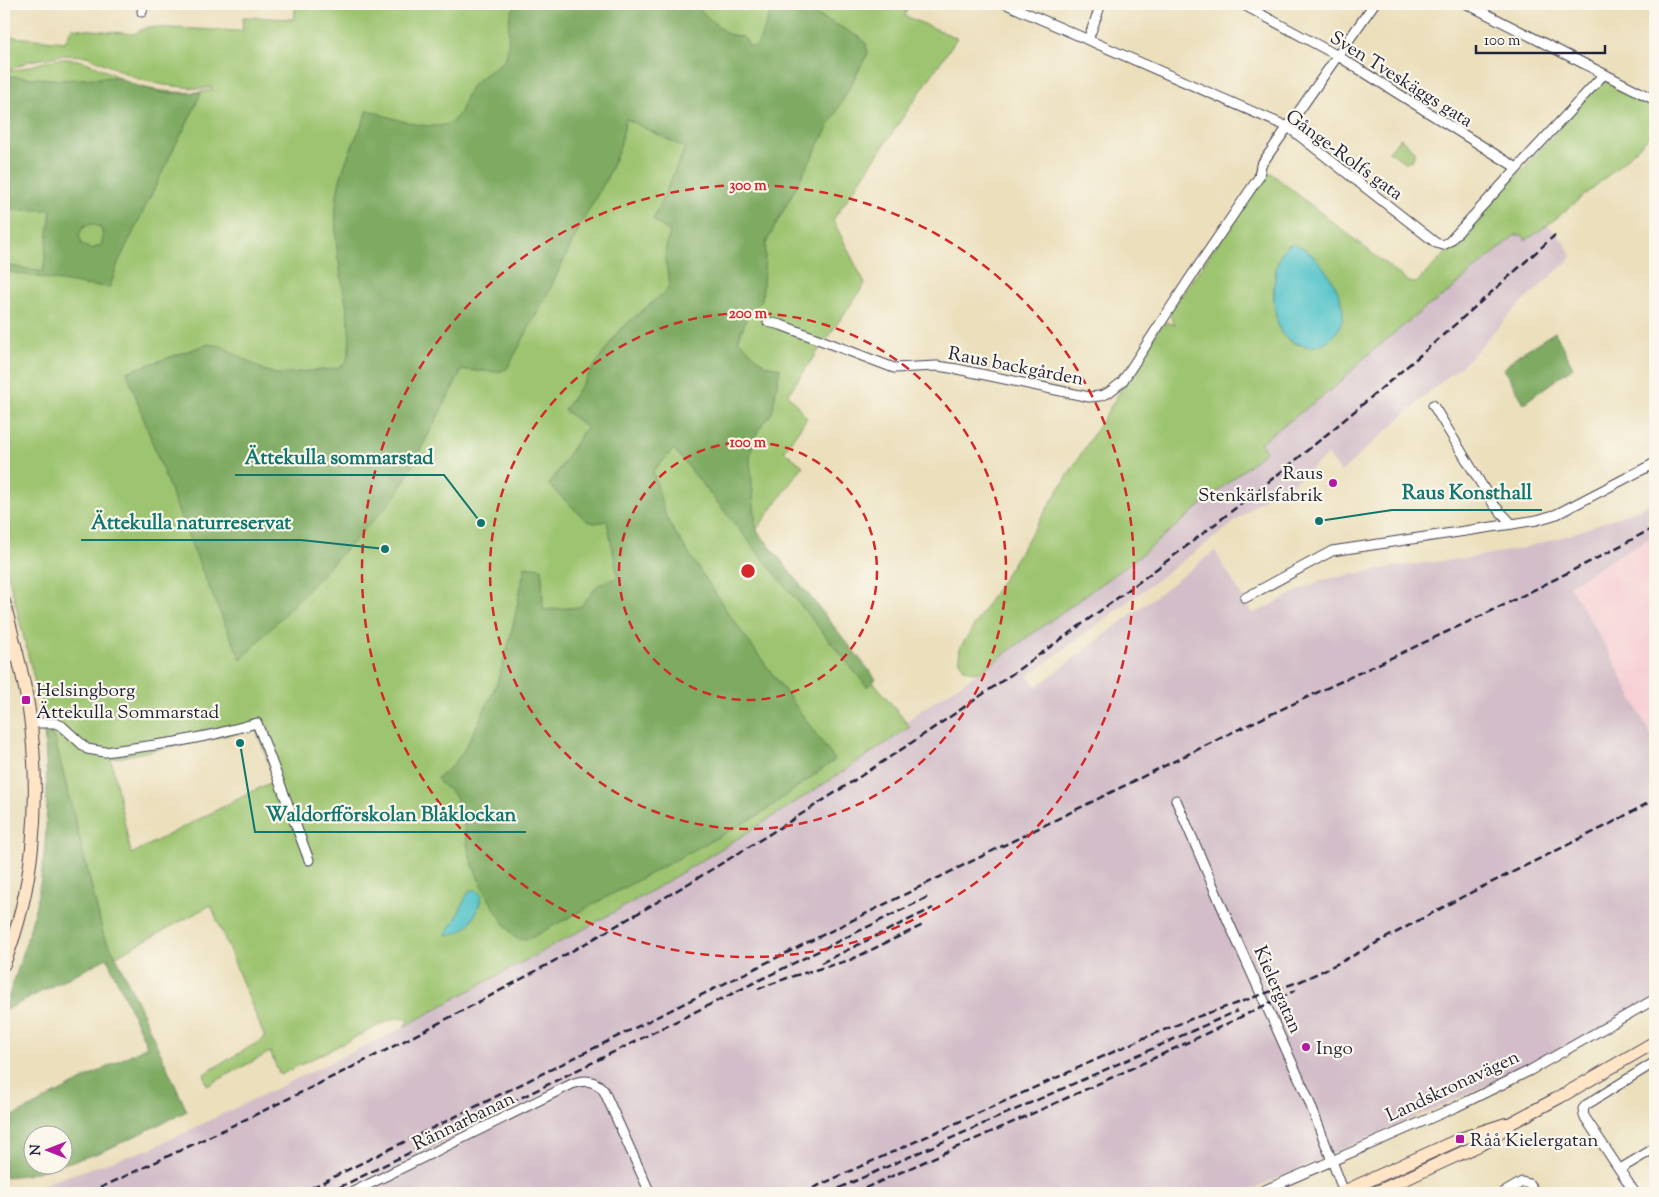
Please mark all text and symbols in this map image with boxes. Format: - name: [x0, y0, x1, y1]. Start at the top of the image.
- scale bar: [1476, 22, 1605, 54]
- street label: Sven Tveskäggs gata: [1324, 25, 1478, 135]
- text: 100 m: [1484, 31, 1521, 52]
- street label: Gånge-Rolfs gata: [1279, 104, 1408, 208]
- text: 300 m: [729, 176, 767, 197]
- text: 200 m: [729, 304, 768, 325]
- street label: Raus backgården: [945, 341, 1086, 394]
- text: 100 m: [730, 433, 767, 454]
- callout: Ättekulla sommarstad: [235, 440, 444, 475]
- text: Ättekulla sommarstad: [245, 444, 434, 474]
- place label: Raus Stenkärlsfabrik: [1198, 461, 1324, 510]
- callout: Raus Konsthall: [1392, 475, 1542, 510]
- marker: Raus Stenkärlsfabrik: [1327, 477, 1339, 489]
- text: Raus Konsthall: [1402, 480, 1532, 509]
- callout: Ättekulla naturreservat: [81, 505, 301, 540]
- text: Ättekulla naturreservat: [91, 509, 291, 539]
- centre of rings: [739, 562, 757, 580]
- place label: Helsingborg Ättekulla Sommarstad: [36, 678, 220, 727]
- marker: Helsingborg Ättekulla Sommarstad: [20, 694, 32, 706]
- callout: Waldorfförskolan Blåklockan: [255, 797, 526, 832]
- text: Waldorfförskolan Blåklockan: [266, 802, 517, 831]
- street label: Kielergatan: [1245, 942, 1308, 1038]
- place label: Ingo: [1316, 1036, 1353, 1063]
- marker: Ingo: [1300, 1041, 1312, 1053]
- street label: Landskronavägen: [1382, 1045, 1524, 1130]
- street label: Rännarbanan: [408, 1086, 520, 1159]
- north arrow: [22, 1124, 72, 1174]
- place label: Råå Kielergatan: [1470, 1128, 1598, 1155]
- marker: Råå Kielergatan: [1454, 1133, 1466, 1145]
- text: N: [27, 1144, 47, 1156]

